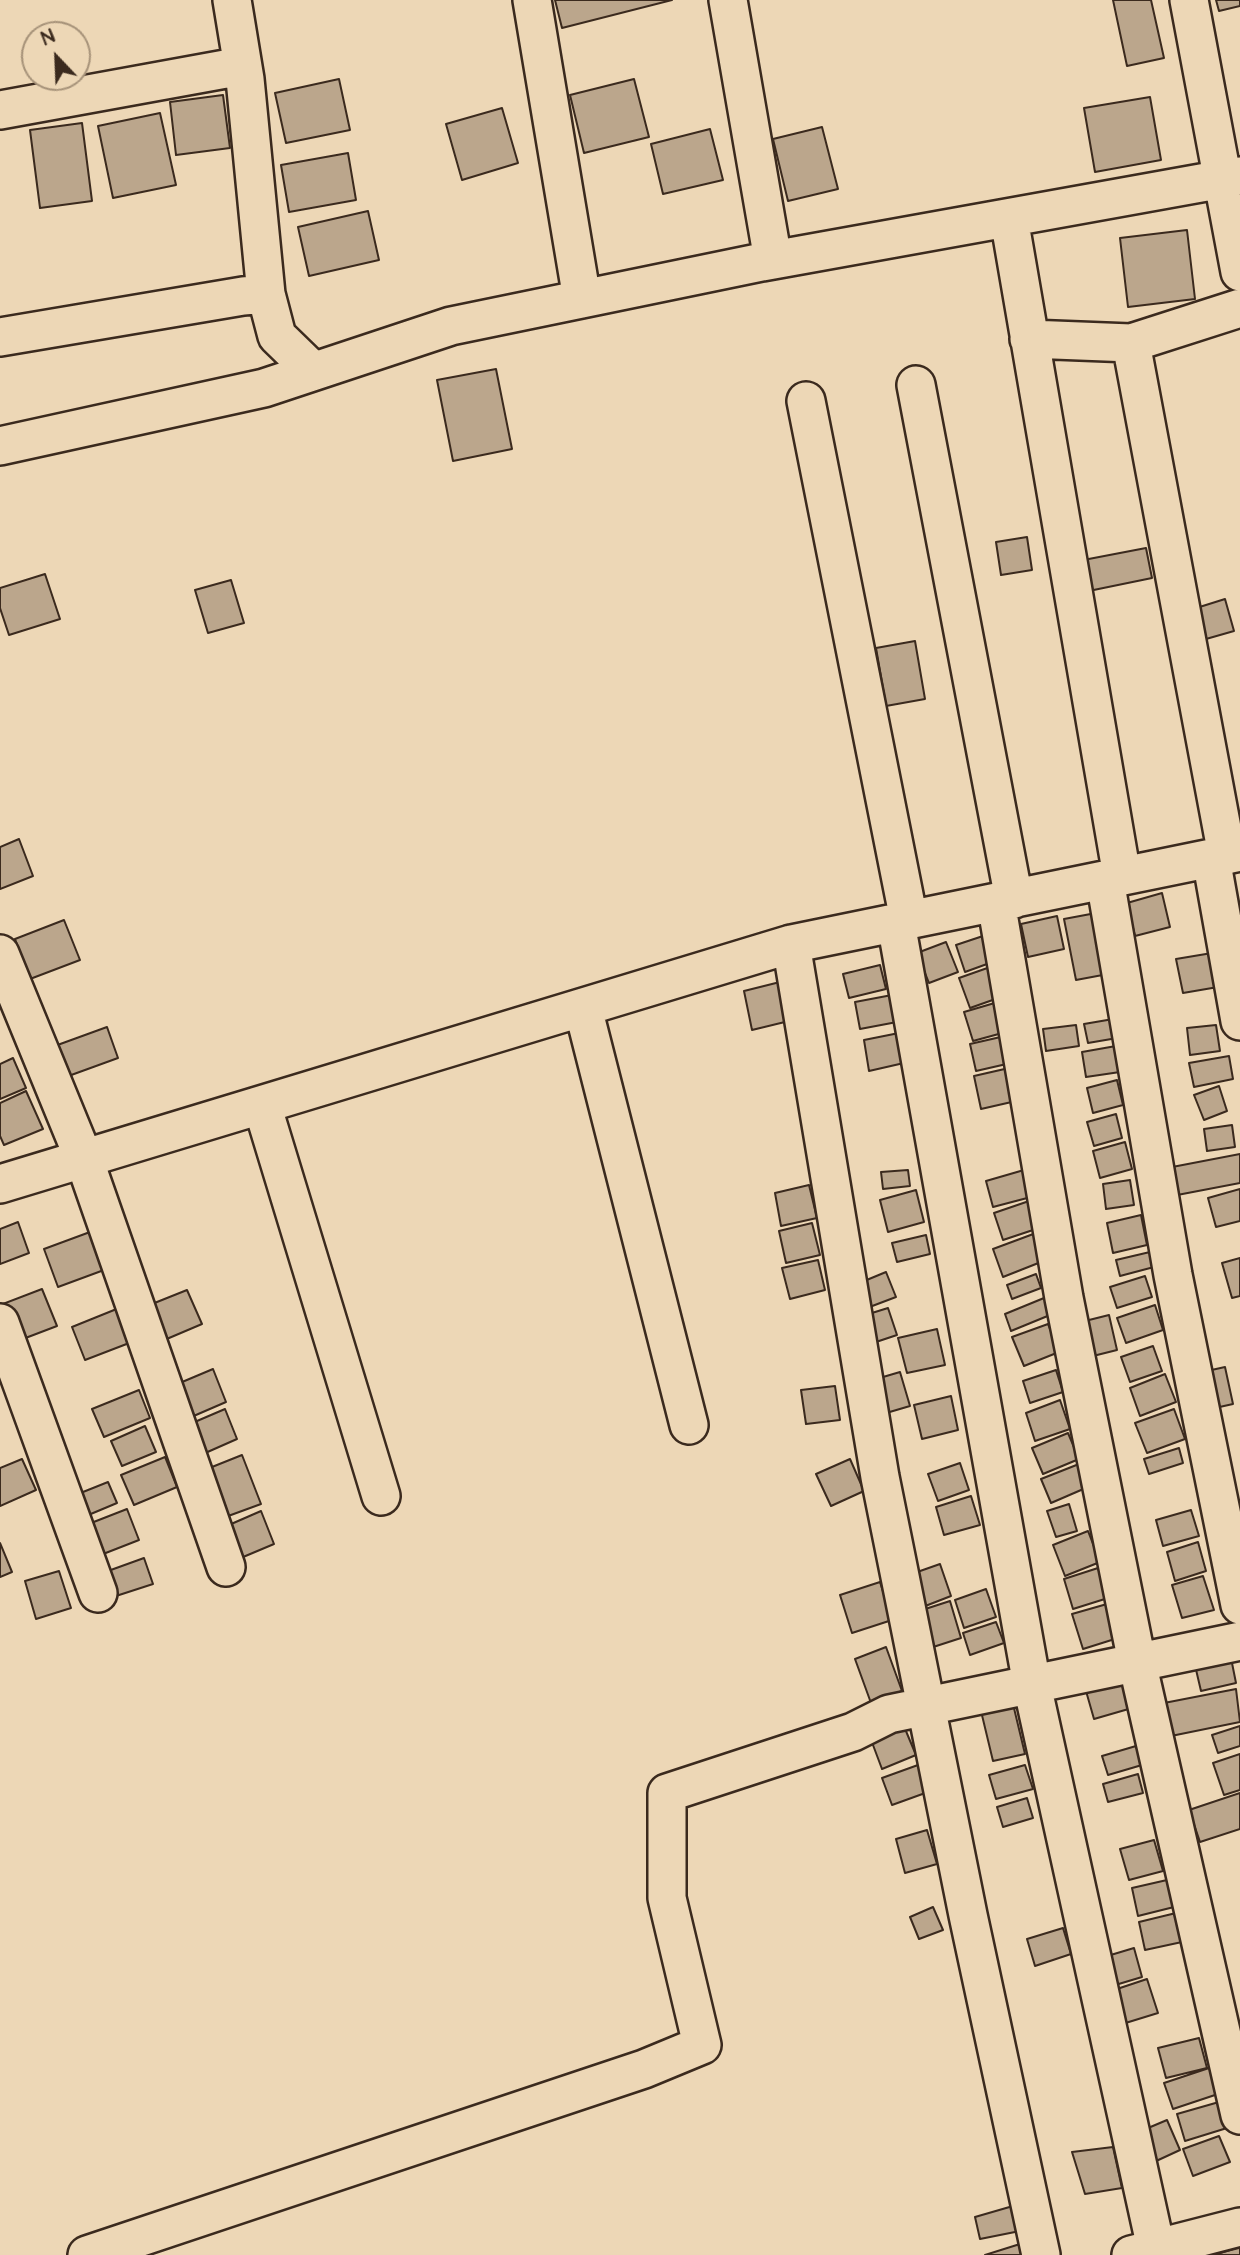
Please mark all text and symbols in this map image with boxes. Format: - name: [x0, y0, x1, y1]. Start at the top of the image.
- north arrow: [21, 21, 91, 91]
- text: N: [38, 23, 59, 53]

